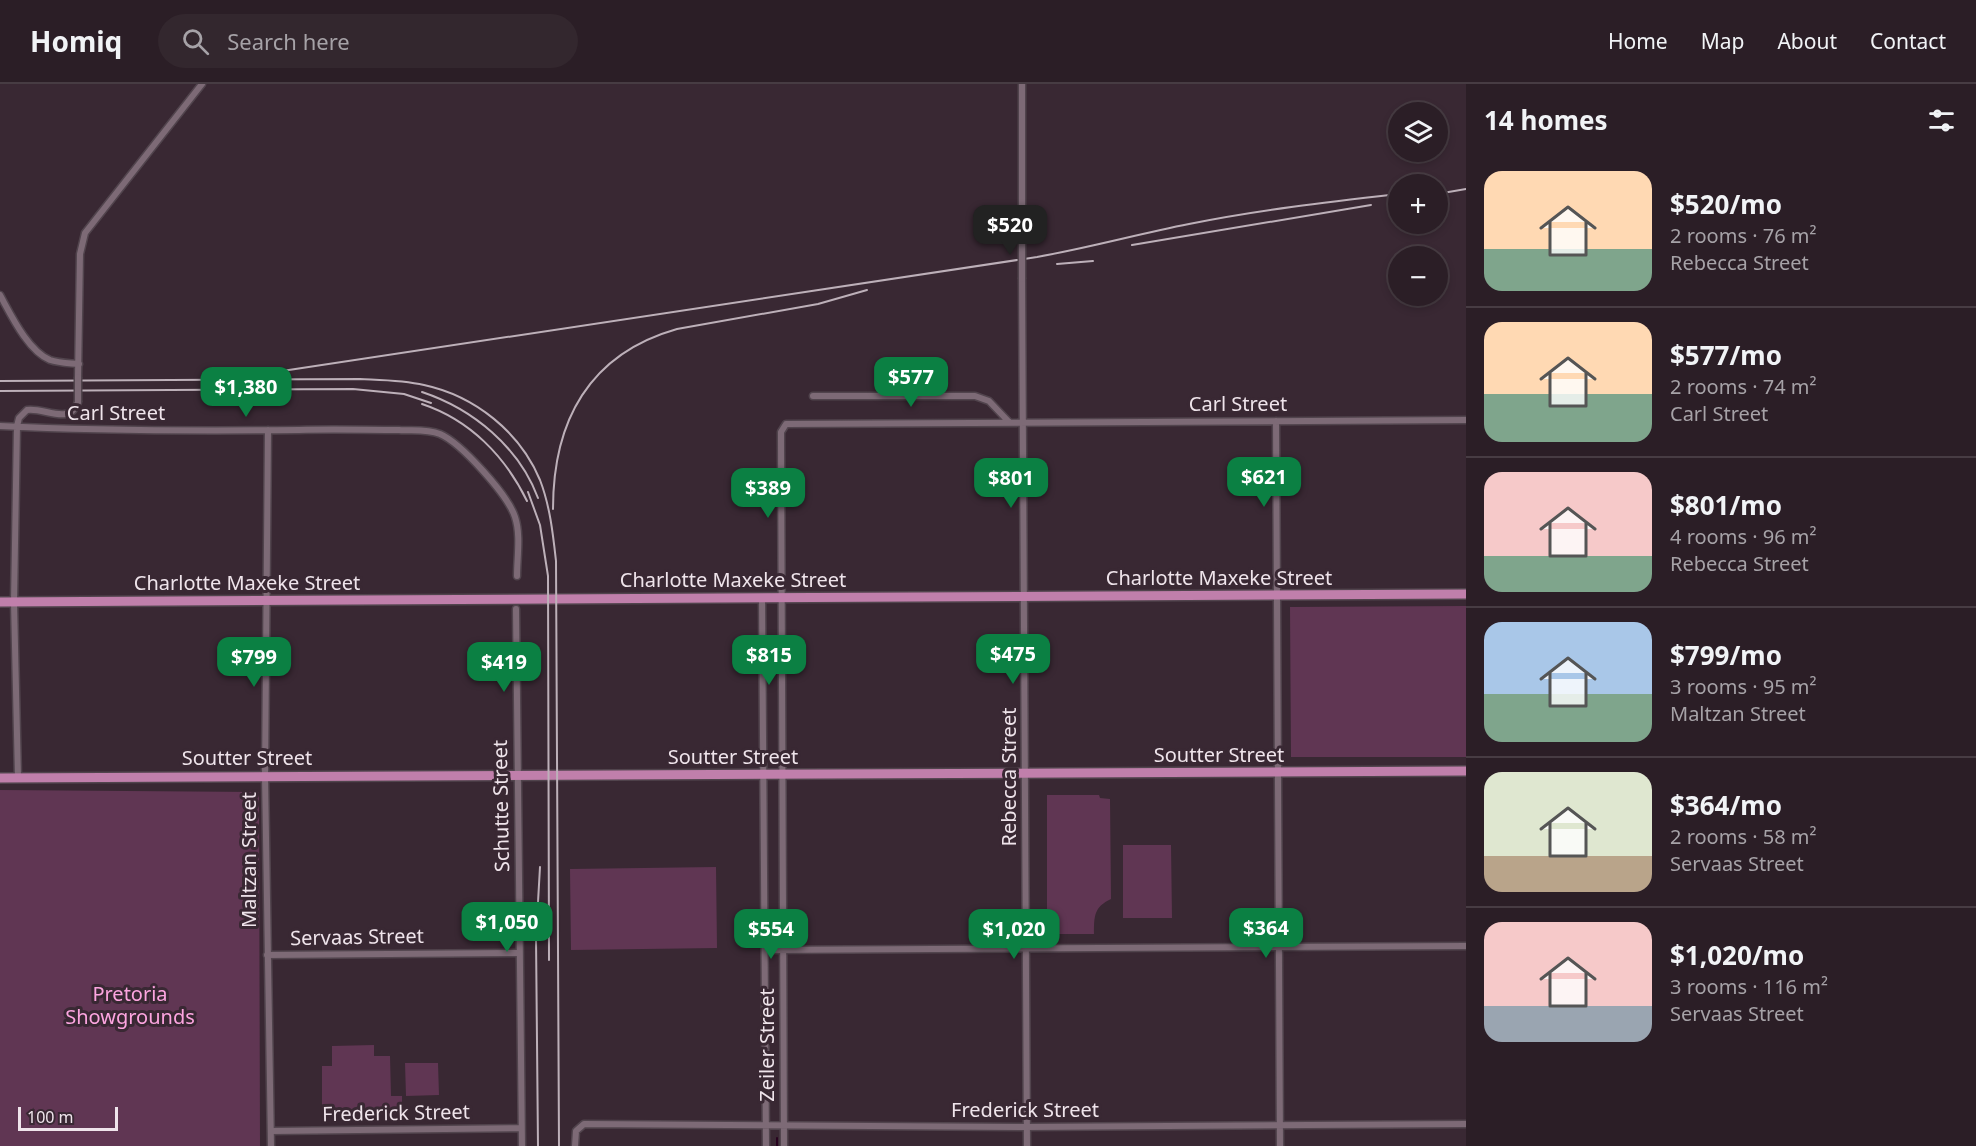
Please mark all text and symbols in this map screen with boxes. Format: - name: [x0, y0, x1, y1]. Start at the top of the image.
- search box: [158, 14, 578, 68]
- text: Homiq: [30, 22, 122, 60]
- icon: search: [179, 25, 212, 58]
- text: Search here: [227, 26, 350, 56]
- text: Home: [1608, 27, 1668, 55]
- text: Map: [1701, 27, 1744, 55]
- text: About: [1777, 27, 1837, 55]
- text: Contact: [1870, 27, 1946, 55]
- map controls: [1388, 102, 1448, 306]
- button: layers: [1388, 102, 1448, 162]
- text: 14 homes: [1484, 102, 1608, 138]
- icon: filters: [1925, 104, 1958, 137]
- button: +: [1388, 174, 1448, 234]
- text: $520/mo: [1670, 186, 1782, 222]
- icon: home: [1532, 195, 1604, 267]
- pin: $520: [974, 205, 1046, 256]
- text: $520: [987, 211, 1033, 238]
- text: 2 rooms · 76 m²: [1670, 222, 1817, 249]
- button: −: [1388, 246, 1448, 306]
- text: Rebecca Street: [1670, 249, 1809, 276]
- text: $577/mo: [1670, 337, 1782, 373]
- icon: home: [1532, 346, 1604, 418]
- pin: $577: [875, 357, 947, 408]
- text: $577: [888, 363, 934, 390]
- pin: $1,380: [197, 367, 295, 418]
- text: $1,380: [215, 373, 277, 400]
- text: 2 rooms · 74 m²: [1670, 373, 1817, 400]
- street label: Carl Street: [1189, 390, 1287, 417]
- street label: Carl Street: [67, 399, 165, 426]
- text: Carl Street: [1670, 400, 1768, 427]
- pin: $621: [1228, 457, 1300, 508]
- pin: $801: [975, 458, 1047, 509]
- text: $621: [1241, 463, 1287, 490]
- text: $801: [988, 464, 1034, 491]
- pin: $389: [732, 468, 804, 519]
- text: $389: [745, 474, 791, 501]
- text: $801/mo: [1670, 487, 1782, 523]
- icon: home: [1532, 496, 1604, 568]
- text: 4 rooms · 96 m²: [1670, 523, 1817, 550]
- text: Rebecca Street: [1670, 550, 1809, 577]
- street label: Charlotte Maxeke Street: [1106, 564, 1332, 591]
- street label: Charlotte Maxeke Street: [620, 566, 846, 593]
- street label: Charlotte Maxeke Street: [134, 569, 360, 596]
- pin: $475: [977, 634, 1049, 685]
- pin: $815: [733, 635, 805, 686]
- pin: $799: [218, 637, 290, 688]
- text: $799/mo: [1670, 637, 1782, 673]
- text: $475: [990, 640, 1036, 667]
- text: $815: [746, 641, 792, 668]
- pin: $419: [468, 642, 540, 693]
- text: $799: [231, 643, 277, 670]
- icon: home: [1532, 646, 1604, 718]
- text: $419: [481, 648, 527, 675]
- text: 3 rooms · 95 m²: [1670, 673, 1817, 700]
- text: Maltzan Street: [1670, 700, 1806, 727]
- street label: Rebecca Street: [995, 708, 1022, 846]
- street label: Schutte Street: [486, 740, 515, 872]
- street label: Soutter Street: [1154, 741, 1284, 768]
- street label: Soutter Street: [668, 743, 798, 770]
- street label: Soutter Street: [182, 744, 312, 771]
- text: $364/mo: [1670, 787, 1782, 823]
- street label: Maltzan Street: [235, 792, 262, 928]
- icon: home: [1532, 796, 1604, 868]
- text: 2 rooms · 58 m²: [1670, 823, 1817, 850]
- text: Servaas Street: [1670, 850, 1804, 877]
- pin: $1,050: [458, 902, 556, 953]
- text: $1,050: [476, 908, 538, 935]
- pin: $364: [1230, 908, 1302, 959]
- pin: $554: [735, 909, 807, 960]
- pin: $1,020: [965, 909, 1063, 960]
- text: $364: [1243, 914, 1289, 941]
- text: $554: [748, 915, 794, 942]
- text: $1,020: [983, 915, 1045, 942]
- street label: Servaas Street: [290, 922, 424, 951]
- text: $1,020/mo: [1670, 937, 1804, 973]
- icon: home: [1532, 946, 1604, 1018]
- text: 3 rooms · 116 m²: [1670, 973, 1828, 1000]
- park label: Pretoria Showgrounds: [65, 980, 195, 1030]
- street label: Zeiler Street: [753, 988, 780, 1102]
- text: Servaas Street: [1670, 1000, 1804, 1027]
- street label: Frederick Street: [951, 1096, 1099, 1123]
- street label: Frederick Street: [322, 1098, 470, 1127]
- scale bar: [18, 1104, 118, 1132]
- text: 100 m: [27, 1106, 74, 1128]

